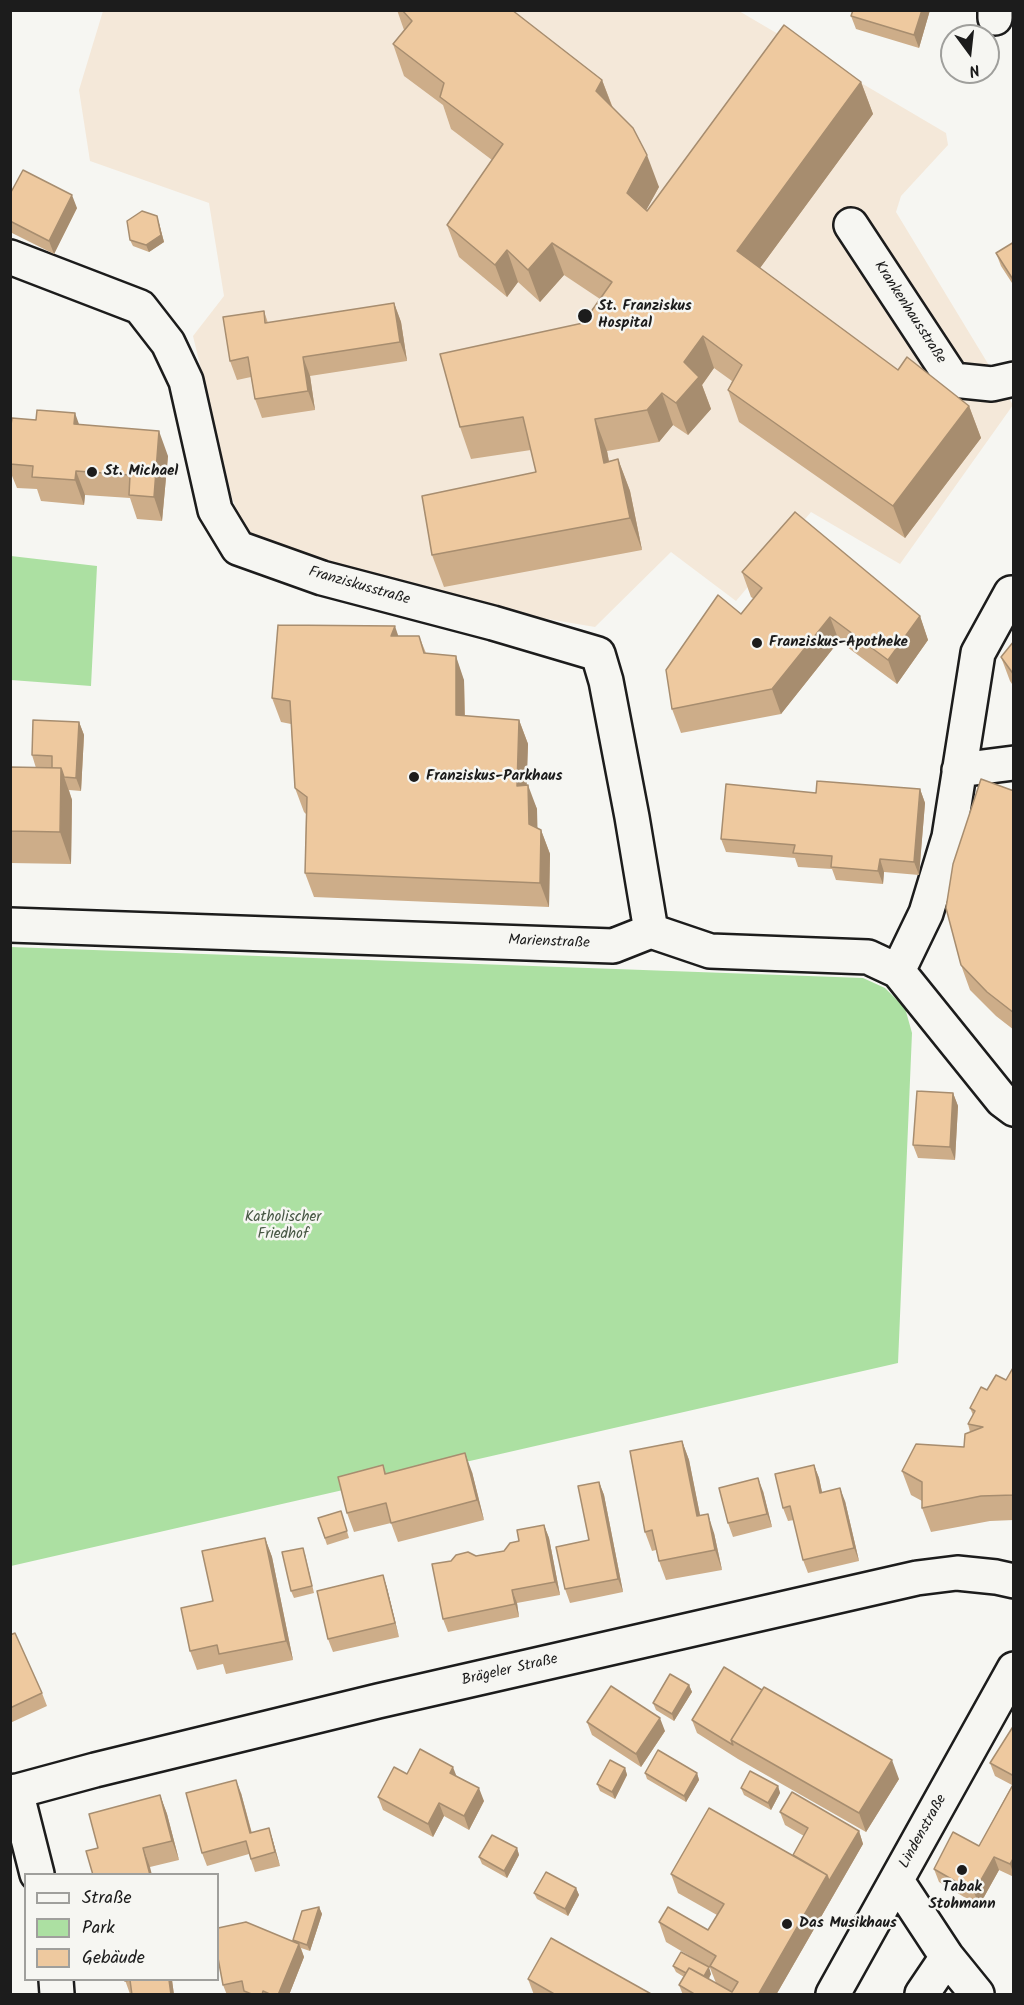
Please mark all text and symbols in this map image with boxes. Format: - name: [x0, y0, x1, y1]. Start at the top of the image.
- north arrow: [940, 24, 1000, 84]
- text: N: [966, 57, 982, 83]
- street label: Krankenhausstraße: [869, 258, 949, 368]
- place label: St. Franziskus Hospital: [598, 298, 692, 333]
- marker: St. Franziskus Hospital: [576, 307, 594, 325]
- place label: St. Michael: [104, 463, 178, 481]
- marker: St. Michael: [85, 465, 99, 479]
- street label: Franziskusstraße: [306, 564, 412, 610]
- place label: Franziskus-Apotheke: [769, 634, 908, 652]
- marker: Franziskus-Apotheke: [750, 636, 764, 650]
- place label: Franziskus-Parkhaus: [426, 768, 562, 786]
- marker: Franziskus-Parkhaus: [407, 770, 421, 784]
- street label: Marienstraße: [508, 933, 590, 953]
- park label: Katholischer Friedhof: [245, 1209, 321, 1244]
- street label: Brägeler Straße: [460, 1651, 560, 1691]
- street label: Lindenstraße: [896, 1792, 952, 1872]
- marker: Tabak Stohmann: [955, 1863, 969, 1877]
- legend: [24, 1873, 219, 1981]
- place label: Tabak Stohmann: [929, 1879, 995, 1914]
- text: Straße: [82, 1884, 132, 1913]
- text: Park: [82, 1914, 115, 1943]
- place label: Das Musikhaus: [799, 1915, 897, 1933]
- marker: Das Musikhaus: [780, 1917, 794, 1931]
- text: Gebäude: [82, 1944, 145, 1973]

